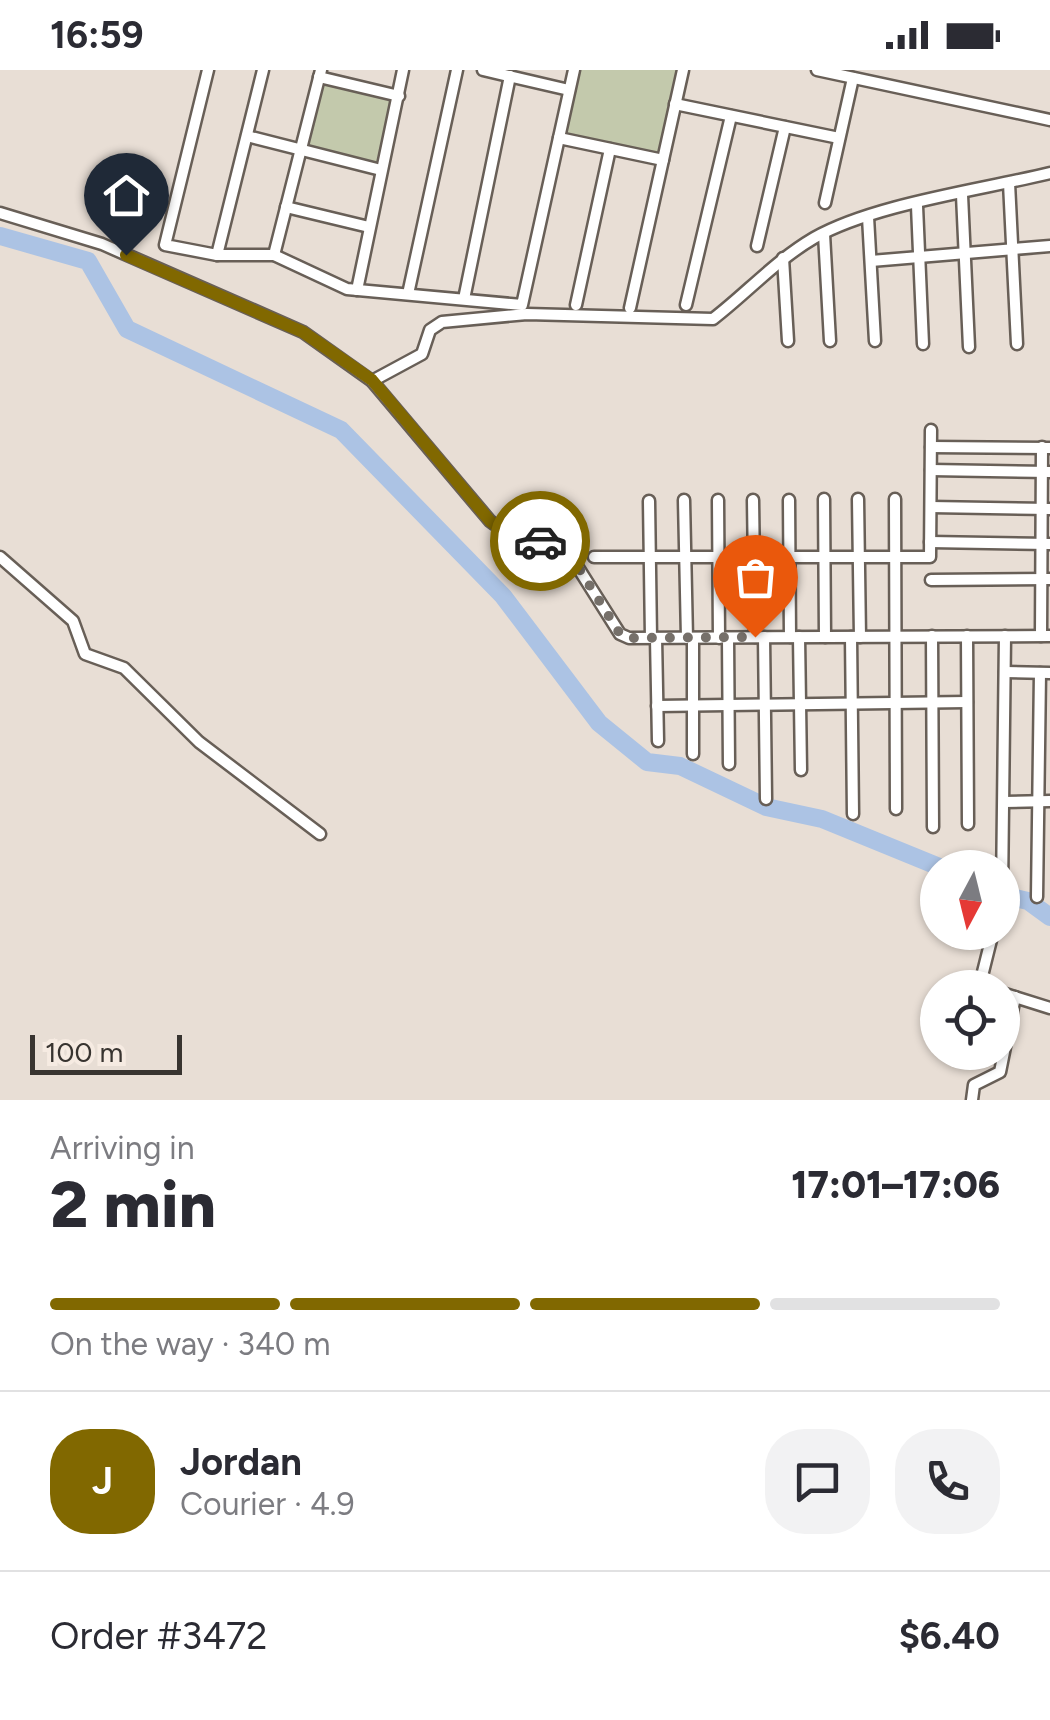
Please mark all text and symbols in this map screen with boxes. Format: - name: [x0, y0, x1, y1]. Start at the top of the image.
- text: 16:59: [50, 12, 144, 58]
- pin: [84, 153, 169, 256]
- icon: home: [99, 168, 154, 223]
- courier: [490, 491, 590, 591]
- icon: car: [513, 514, 568, 569]
- pin: [713, 535, 798, 638]
- icon: bag: [728, 550, 783, 605]
- north arrow: [920, 850, 1020, 950]
- map controls: [920, 850, 1020, 1070]
- button: locate: [920, 970, 1020, 1070]
- scale bar: [30, 1030, 182, 1074]
- text: 100 m: [45, 1035, 123, 1069]
- text: Arriving in: [50, 1129, 195, 1167]
- text: 17:01–17:06: [791, 1162, 1000, 1208]
- text: 2 min: [50, 1165, 216, 1243]
- text: On the way · 340 m: [50, 1325, 330, 1363]
- button: chat: [765, 1429, 870, 1534]
- button: phone: [895, 1429, 1000, 1534]
- text: Jordan: [180, 1439, 302, 1485]
- text: J: [92, 1458, 113, 1504]
- text: Courier · 4.9: [180, 1485, 355, 1523]
- text: Order #3472: [50, 1613, 267, 1659]
- text: $6.40: [899, 1613, 1000, 1659]

